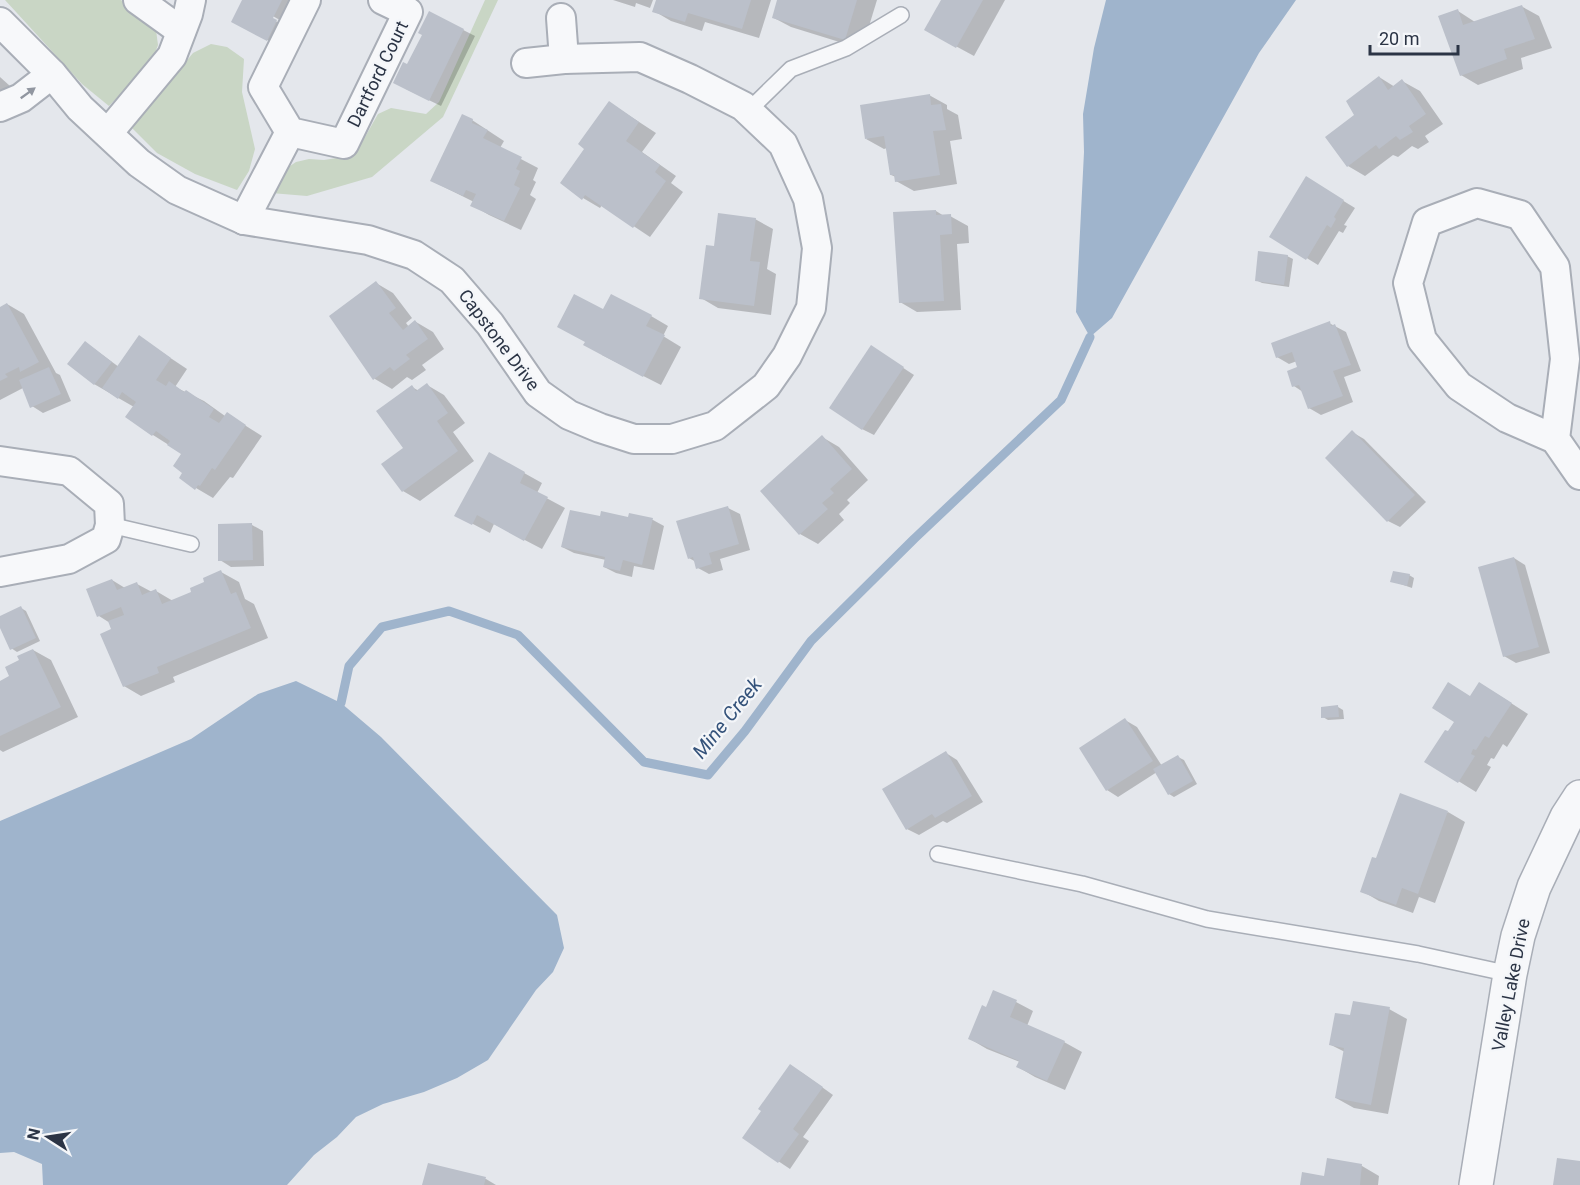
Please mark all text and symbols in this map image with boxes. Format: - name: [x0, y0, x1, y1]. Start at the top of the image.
- street label: Dartford Court: [343, 17, 412, 130]
- scale bar: [1370, 18, 1458, 56]
- text: 20 m: [1379, 28, 1419, 49]
- one-way arrow: [19, 87, 35, 99]
- street label: Capstone Drive: [455, 285, 544, 394]
- water label: Mine Creek: [687, 672, 768, 763]
- street label: Valley Lake Drive: [1487, 917, 1534, 1053]
- north arrow: [18, 1107, 78, 1167]
- text: N: [23, 1126, 44, 1141]

